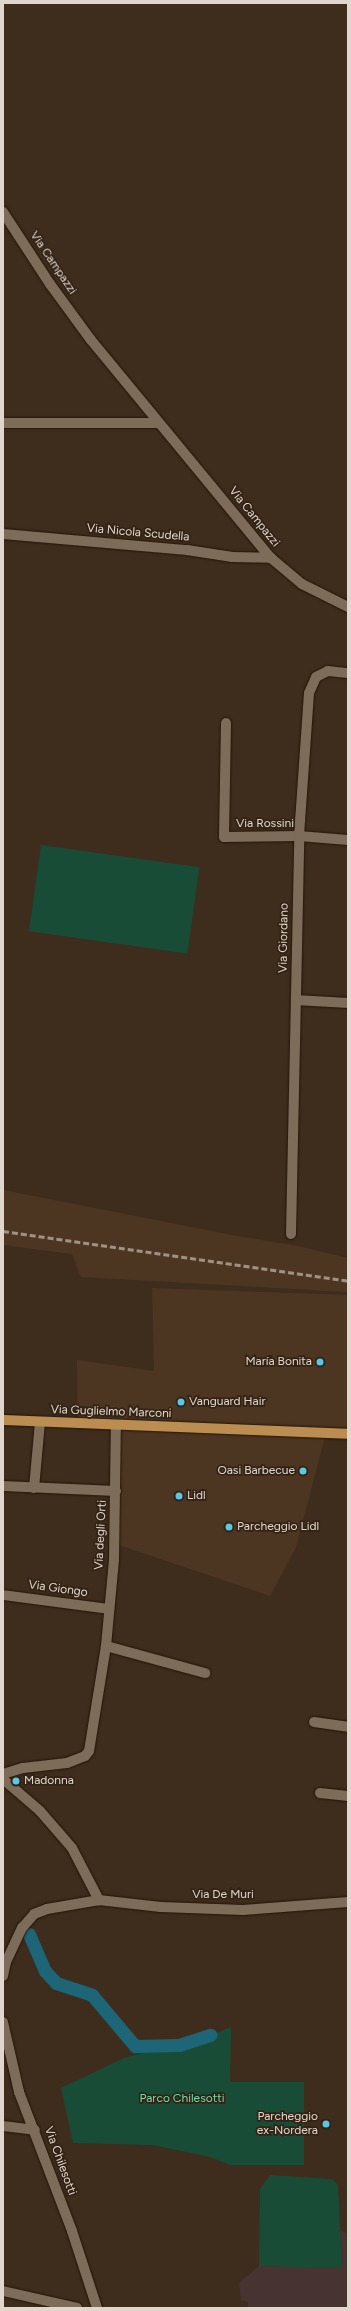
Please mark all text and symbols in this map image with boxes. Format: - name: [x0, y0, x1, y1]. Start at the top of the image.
- street label: Via Campazzi: [27, 229, 79, 297]
- street label: Via Campazzi: [225, 484, 283, 550]
- street label: Via Nicola Scudella: [86, 521, 190, 545]
- street label: Via Rossini: [236, 817, 294, 831]
- street label: Via Giordano: [276, 903, 292, 973]
- place label: María Bonita: [245, 1355, 312, 1369]
- marker: María Bonita: [315, 1357, 325, 1367]
- place label: Vanguard Hair: [189, 1395, 266, 1409]
- marker: Vanguard Hair: [176, 1397, 186, 1407]
- street label: Via Guglielmo Marconi: [50, 1403, 172, 1421]
- place label: Oasi Barbecue: [217, 1464, 295, 1478]
- marker: Oasi Barbecue: [298, 1466, 308, 1476]
- place label: Lidl: [187, 1489, 206, 1503]
- marker: Lidl: [174, 1491, 184, 1501]
- street label: Via degli Orti: [92, 1500, 110, 1570]
- place label: Parcheggio Lidl: [237, 1520, 319, 1534]
- marker: Parcheggio Lidl: [224, 1522, 234, 1532]
- street label: Via Giongo: [27, 1578, 89, 1600]
- place label: Madonna: [24, 1774, 74, 1788]
- marker: Madonna: [11, 1776, 21, 1786]
- street label: Via De Muri: [192, 1888, 254, 1902]
- park label: Parco Chilesotti: [139, 2092, 225, 2106]
- place label: Parcheggio ex-Nordera: [257, 2110, 318, 2138]
- marker: Parcheggio ex-Nordera: [321, 2119, 331, 2129]
- street label: Via Chilesotti: [41, 2125, 79, 2197]

